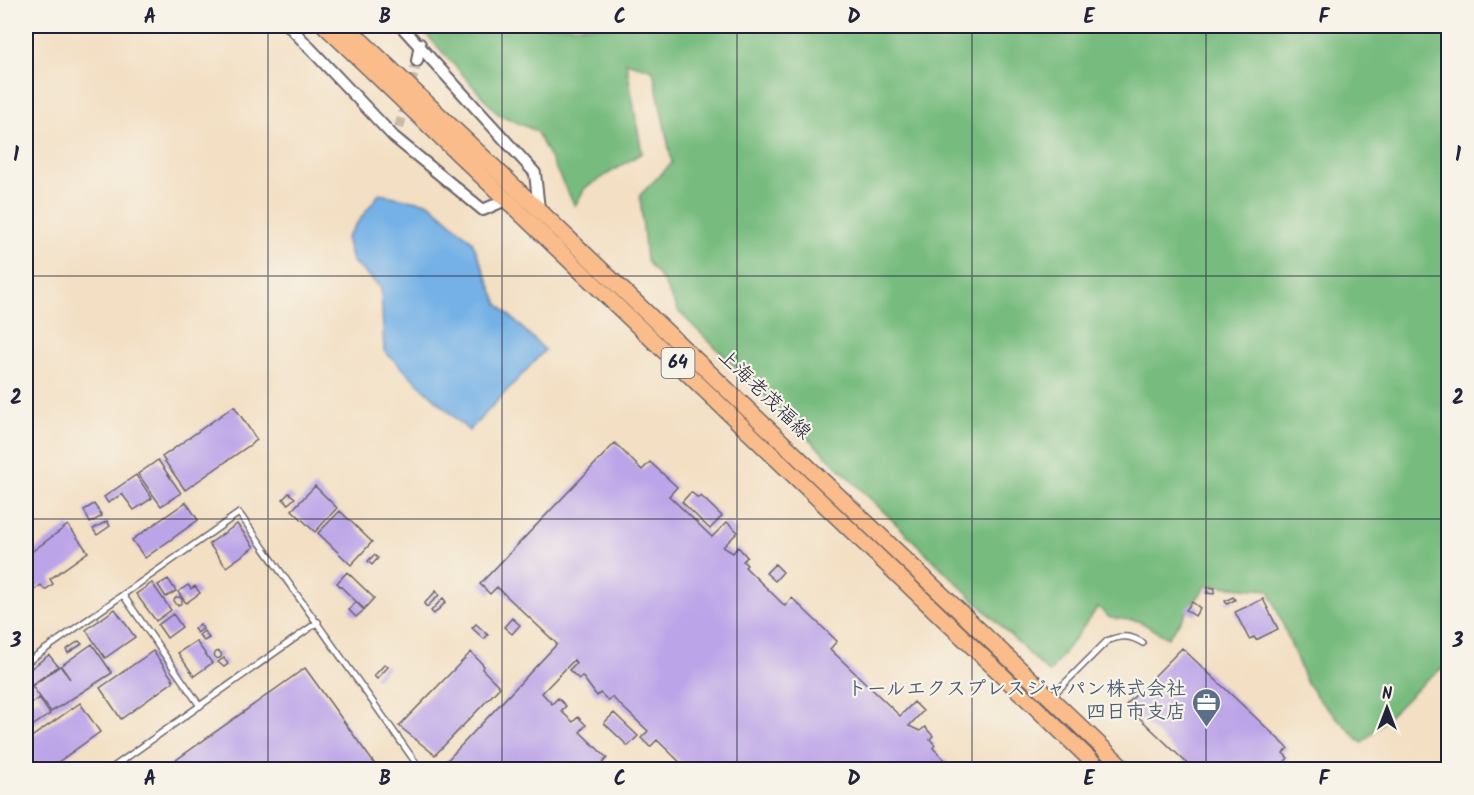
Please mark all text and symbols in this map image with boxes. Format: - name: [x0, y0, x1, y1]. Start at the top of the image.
- text: A: [144, 2, 156, 34]
- text: B: [379, 2, 391, 34]
- text: C: [614, 2, 626, 34]
- text: D: [847, 2, 861, 34]
- text: E: [1083, 2, 1095, 34]
- text: F: [1319, 2, 1331, 34]
- text: 1: [13, 140, 19, 172]
- text: 1: [1455, 140, 1461, 172]
- street label: 上海老茂福線: [710, 342, 818, 448]
- road number: 64: [662, 348, 694, 378]
- text: 2: [10, 383, 22, 415]
- text: 2: [1452, 383, 1464, 415]
- text: 3: [10, 626, 22, 658]
- text: 3: [1452, 626, 1464, 658]
- place label: トールエクスプレスジャパン株式会社 四日市支店: [847, 674, 1186, 729]
- north arrow: [1357, 678, 1417, 738]
- text: N: [1382, 682, 1392, 707]
- office icon: トールエクスプレスジャパン株式会社 四日市支店: [1191, 686, 1223, 728]
- text: A: [144, 764, 156, 795]
- text: B: [379, 764, 391, 795]
- text: C: [614, 764, 626, 795]
- text: D: [847, 764, 861, 795]
- text: E: [1083, 764, 1095, 795]
- text: F: [1319, 764, 1331, 795]

